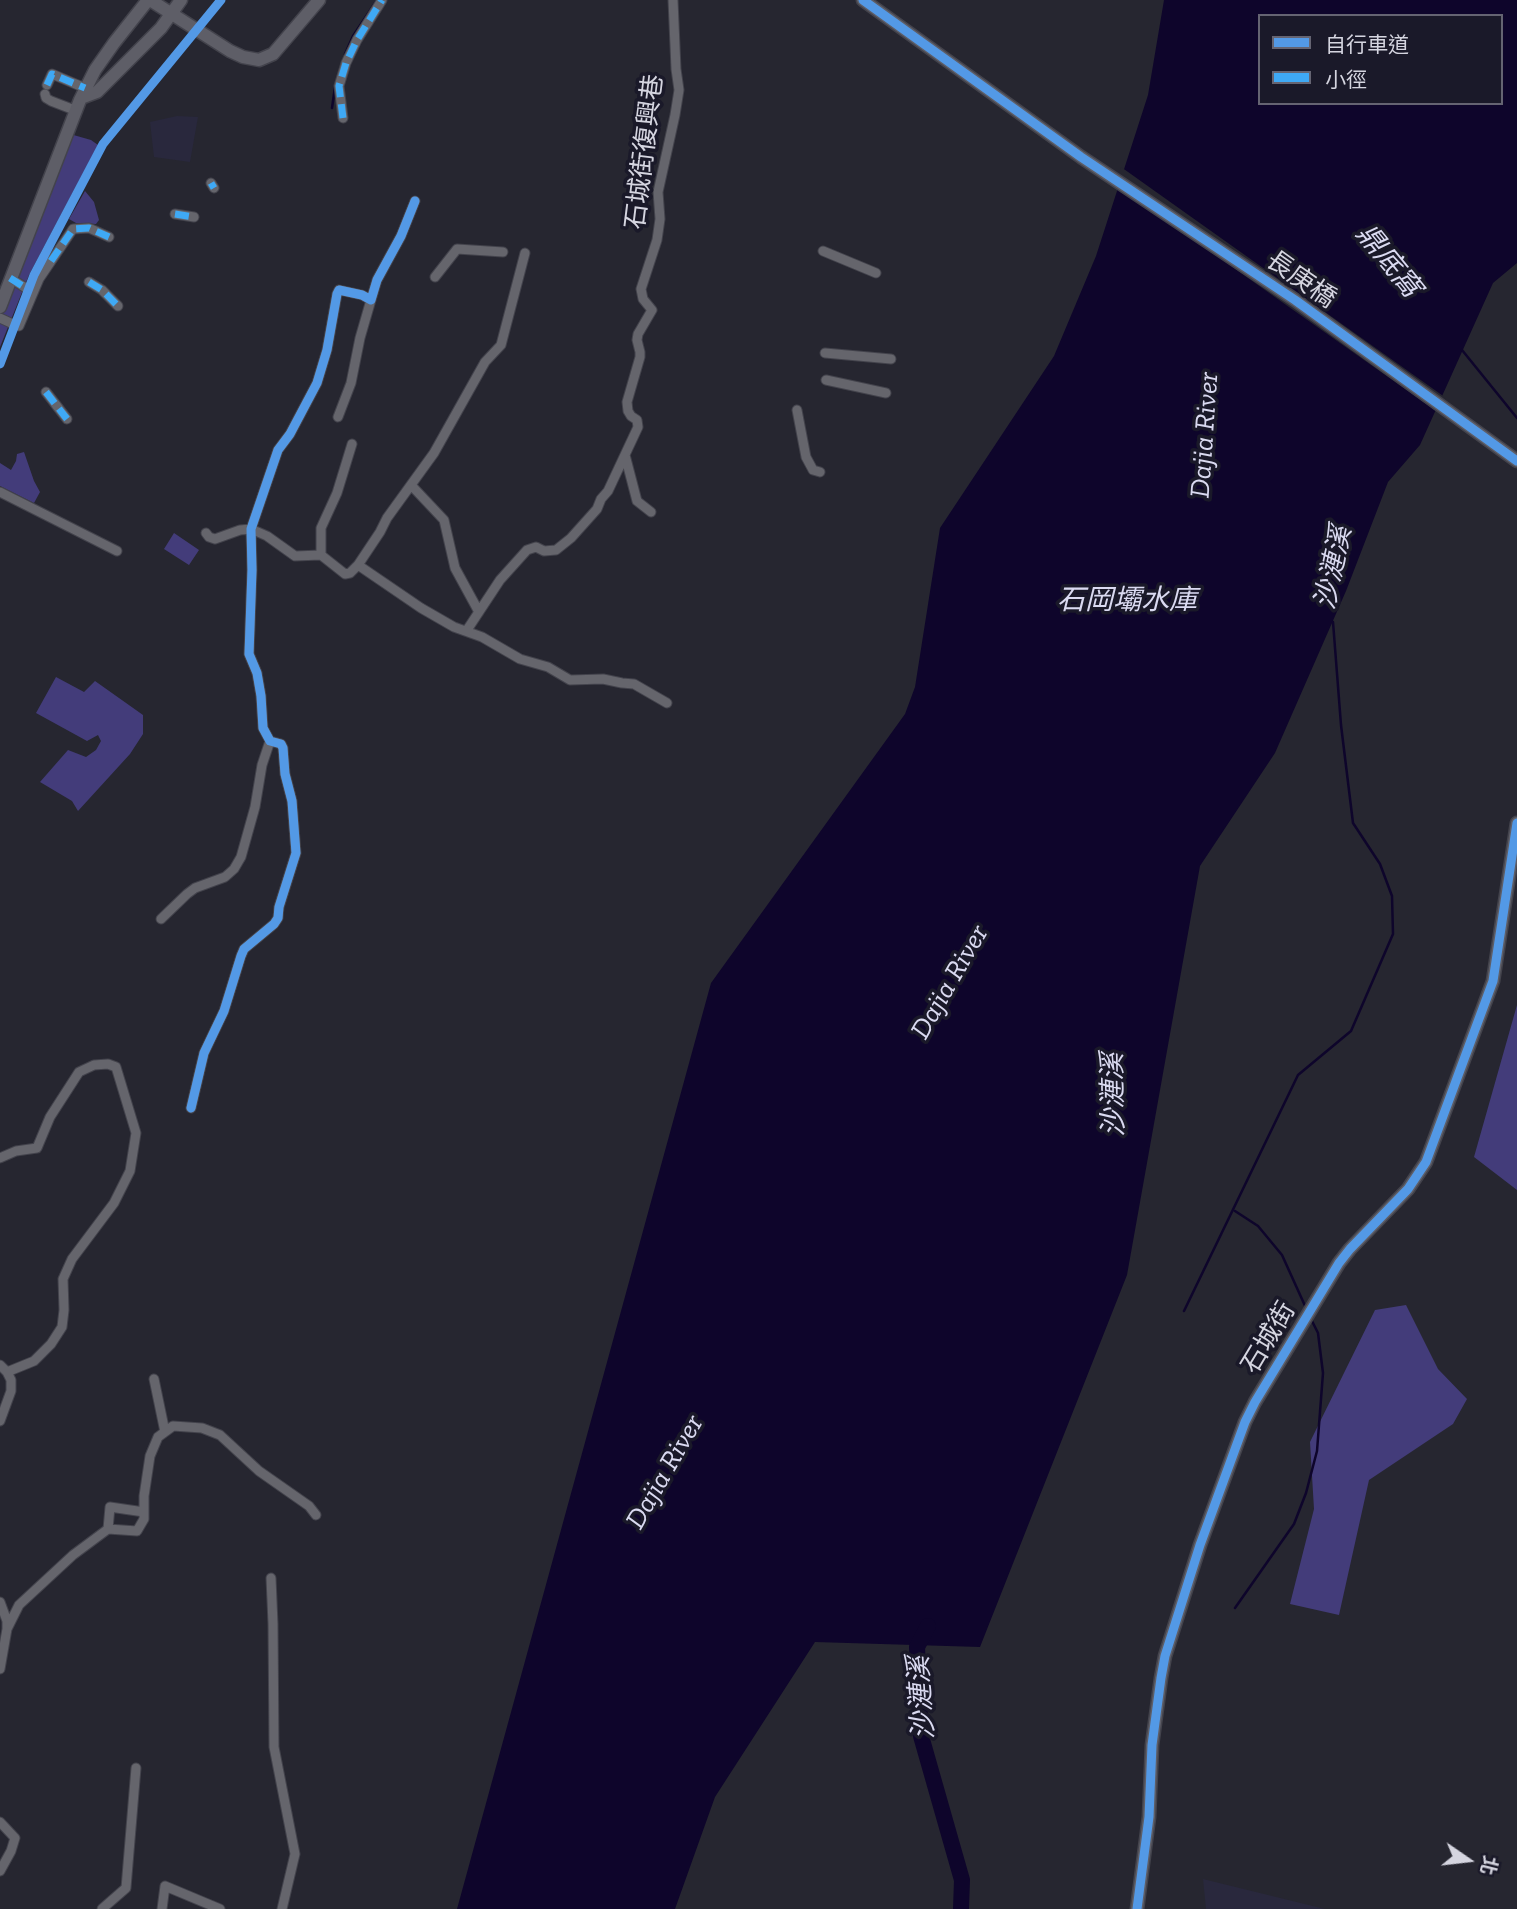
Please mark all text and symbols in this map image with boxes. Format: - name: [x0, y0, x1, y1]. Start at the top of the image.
- legend: [1258, 14, 1503, 105]
- text: 自行車道: [1325, 32, 1409, 57]
- text: 小徑: [1325, 67, 1367, 92]
- street label: 石城街復興巷: [620, 73, 670, 231]
- water label: 鼎底窩: [1349, 218, 1427, 304]
- street label: 長庚橋: [1260, 245, 1342, 315]
- water label: Dajia River: [1184, 371, 1226, 499]
- water label: 沙漣溪: [1309, 523, 1359, 613]
- water label: 石岡壩水庫: [1057, 584, 1197, 618]
- water label: Dajia River: [904, 919, 996, 1045]
- water label: 沙漣溪: [1096, 1053, 1132, 1137]
- street label: 石城街: [1236, 1297, 1302, 1379]
- water label: Dajia River: [619, 1409, 711, 1535]
- water label: 沙漣溪: [902, 1655, 942, 1741]
- north arrow: [1433, 1825, 1503, 1895]
- text: 北: [1475, 1853, 1502, 1877]

